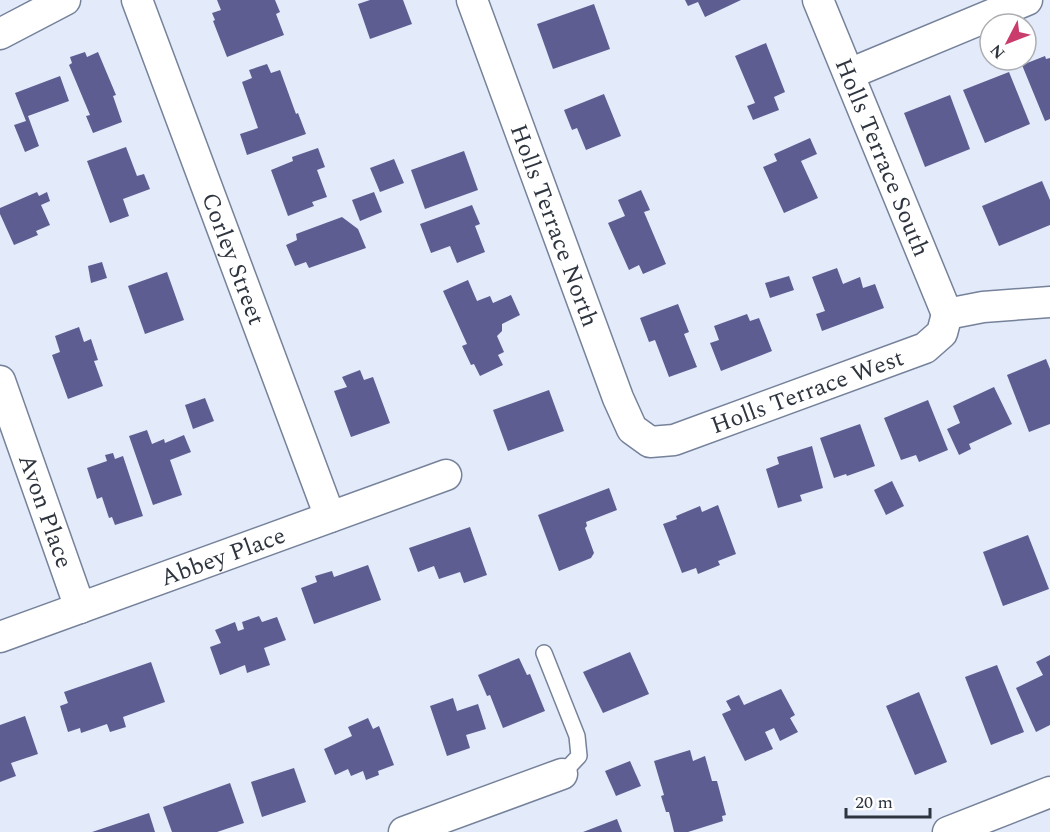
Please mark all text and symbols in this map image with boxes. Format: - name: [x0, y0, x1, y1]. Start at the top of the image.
- north arrow: [978, 12, 1038, 72]
- text: N: [984, 38, 1011, 64]
- street label: Holls Terrace South: [825, 53, 939, 262]
- street label: Holls Terrace North: [500, 119, 607, 332]
- street label: Corley Street: [191, 187, 274, 330]
- street label: Holls Terrace West: [706, 340, 909, 444]
- street label: Avon Place: [8, 449, 82, 573]
- street label: Abbey Place: [155, 518, 291, 596]
- scale bar: [846, 781, 930, 819]
- text: 20 m: [855, 789, 893, 816]

